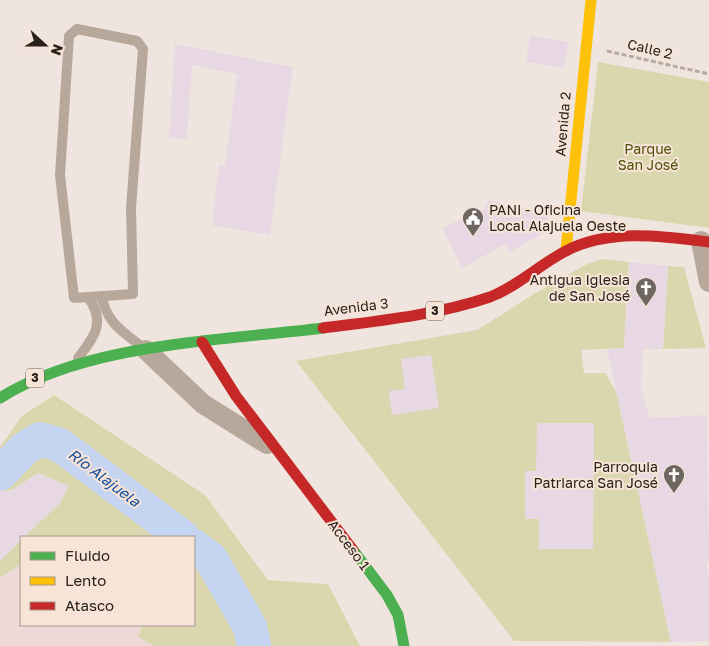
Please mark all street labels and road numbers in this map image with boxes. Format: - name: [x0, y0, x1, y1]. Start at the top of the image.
- street label: Calle 2: [626, 35, 674, 62]
- street label: Avenida 2: [551, 91, 574, 157]
- street label: Avenida 3: [323, 294, 389, 319]
- road number: 3: [426, 302, 444, 321]
- road number: 3: [26, 368, 44, 388]
- street label: Acceso 1: [325, 516, 374, 573]

